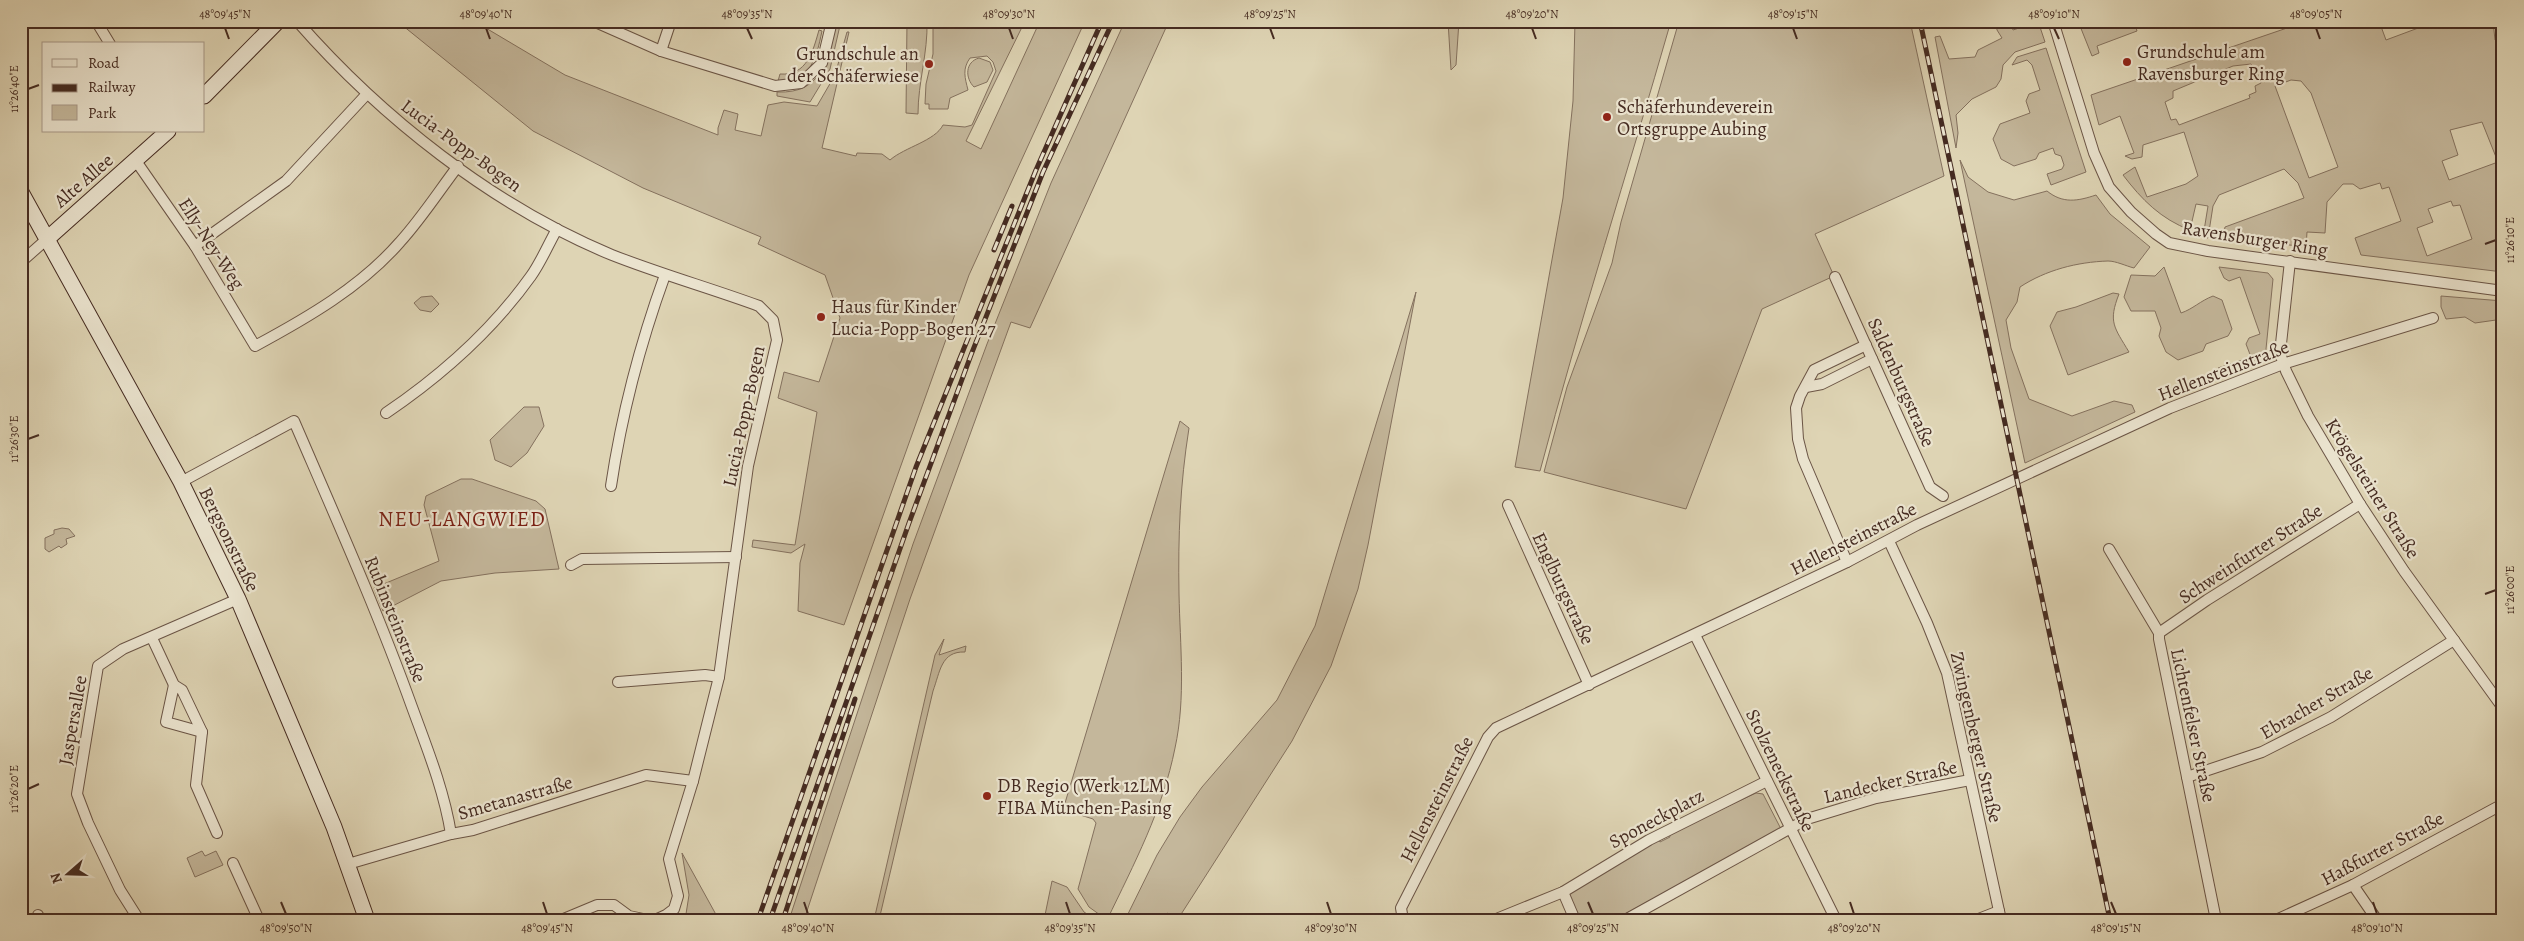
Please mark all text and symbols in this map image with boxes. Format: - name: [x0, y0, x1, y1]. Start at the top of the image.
- text: 48°09'45"N: [199, 6, 251, 22]
- text: 48°09'40"N: [460, 6, 513, 22]
- text: 48°09'35"N: [721, 6, 773, 22]
- text: 48°09'30"N: [983, 6, 1036, 22]
- text: 48°09'25"N: [1244, 6, 1296, 22]
- text: 48°09'20"N: [1505, 6, 1559, 22]
- text: 48°09'15"N: [1768, 6, 1819, 22]
- text: 48°09'10"N: [2028, 6, 2080, 22]
- text: 48°09'05"N: [2290, 6, 2343, 22]
- place label: Grundschule am Ravensburger Ring: [2137, 39, 2285, 87]
- place label: Grundschule an der Schäferwiese: [787, 41, 919, 89]
- legend: [42, 42, 205, 132]
- text: Road: [88, 53, 120, 73]
- marker: Grundschule am Ravensburger Ring: [2121, 56, 2133, 68]
- marker: Grundschule an der Schäferwiese: [923, 58, 935, 70]
- text: 11°26'40"E: [6, 65, 22, 113]
- text: Railway: [88, 77, 136, 97]
- street label: Lucia-Popp-Bogen: [396, 93, 527, 199]
- place label: Schäferhundeverein Ortsgruppe Aubing: [1617, 94, 1773, 142]
- text: Park: [88, 103, 117, 123]
- marker: Schäferhundeverein Ortsgruppe Aubing: [1601, 111, 1613, 123]
- street label: Alte Allee: [48, 148, 119, 214]
- street label: Elly-Ney-Weg: [172, 193, 251, 295]
- street label: Ravensburger Ring: [2180, 215, 2330, 263]
- text: 11°26'10"E: [2502, 217, 2518, 263]
- place label: Haus für Kinder Lucia-Popp-Bogen 27: [831, 294, 995, 342]
- marker: Haus für Kinder Lucia-Popp-Bogen 27: [815, 311, 827, 323]
- street label: Saldenburgstraße: [1861, 314, 1941, 451]
- street label: Hellensteinstraße: [2154, 334, 2293, 408]
- street label: Lucia-Popp-Bogen: [716, 343, 772, 489]
- street label: Krögelsteiner Straße: [2318, 413, 2426, 564]
- text: 11°26'30"E: [6, 415, 22, 463]
- street label: Bergsonstraße: [193, 483, 266, 596]
- street label: Hellensteinstraße: [1786, 496, 1921, 582]
- street label: Schweinfurter Straße: [2174, 498, 2327, 610]
- district label: NEU-LANGWIED: [378, 505, 546, 533]
- street label: Englburgstraße: [1526, 528, 1601, 649]
- street label: Rubinsteinstraße: [358, 552, 432, 687]
- text: 11°26'00"E: [2502, 566, 2518, 614]
- street label: Lichtenfelser Straße: [2164, 646, 2222, 805]
- street label: Zwingenberger Straße: [1944, 649, 2008, 825]
- street label: Ebracher Straße: [2255, 660, 2378, 746]
- street label: Jaspersallee: [52, 673, 94, 767]
- street label: Stolzeneckstraße: [1739, 705, 1821, 836]
- street label: Hellensteinstraße: [1394, 732, 1480, 867]
- street label: Landecker Straße: [1821, 754, 1960, 810]
- text: 11°26'20"E: [6, 765, 22, 813]
- street label: Smetanastraße: [455, 769, 576, 827]
- place label: DB Regio (Werk 12LM) FIBA München-Pasing: [997, 773, 1172, 821]
- street label: Sponeckplatz: [1604, 783, 1709, 855]
- marker: DB Regio (Werk 12LM) FIBA München-Pasing: [981, 790, 993, 802]
- street label: Haßfurter Straße: [2316, 806, 2448, 892]
- north arrow: [42, 848, 92, 898]
- text: N: [46, 870, 67, 886]
- text: 48°09'50"N: [260, 920, 313, 936]
- text: 48°09'45"N: [521, 920, 573, 936]
- text: 48°09'40"N: [782, 920, 835, 936]
- text: 48°09'35"N: [1044, 920, 1096, 936]
- text: 48°09'30"N: [1305, 920, 1358, 936]
- text: 48°09'25"N: [1567, 920, 1619, 936]
- text: 48°09'20"N: [1827, 920, 1881, 936]
- text: 48°09'15"N: [2091, 920, 2142, 936]
- text: 48°09'10"N: [2351, 920, 2403, 936]

